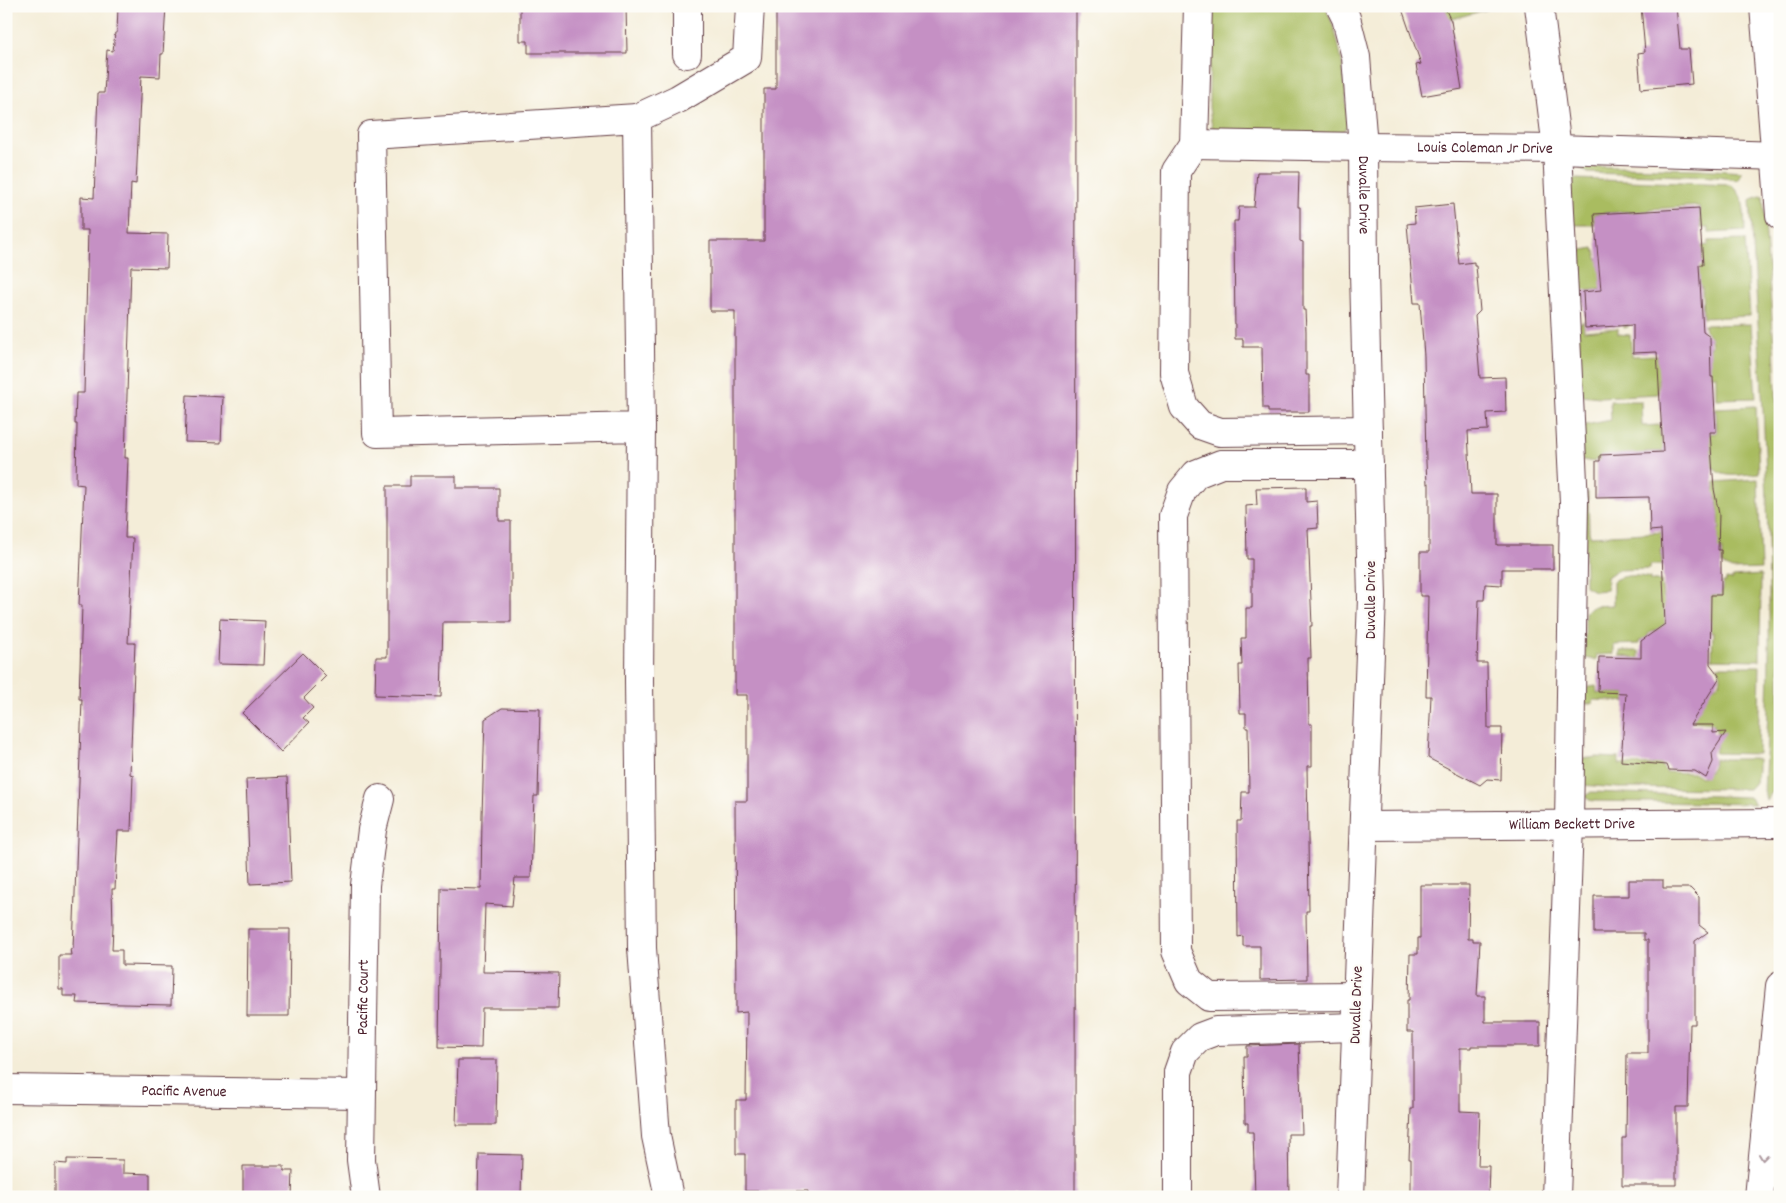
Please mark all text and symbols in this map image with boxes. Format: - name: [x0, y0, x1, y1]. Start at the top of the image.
- street label: Louis Coleman Jr Drive: [1417, 136, 1553, 160]
- street label: Duvalle Drive: [1352, 156, 1375, 234]
- street label: Duvalle Drive: [1360, 561, 1383, 639]
- street label: William Beckett Drive: [1509, 813, 1635, 836]
- street label: Pacific Court: [351, 959, 375, 1035]
- street label: Duvalle Drive: [1344, 965, 1370, 1045]
- street label: Pacific Avenue: [141, 1079, 227, 1104]
- one-way arrow: [1758, 1153, 1769, 1161]

